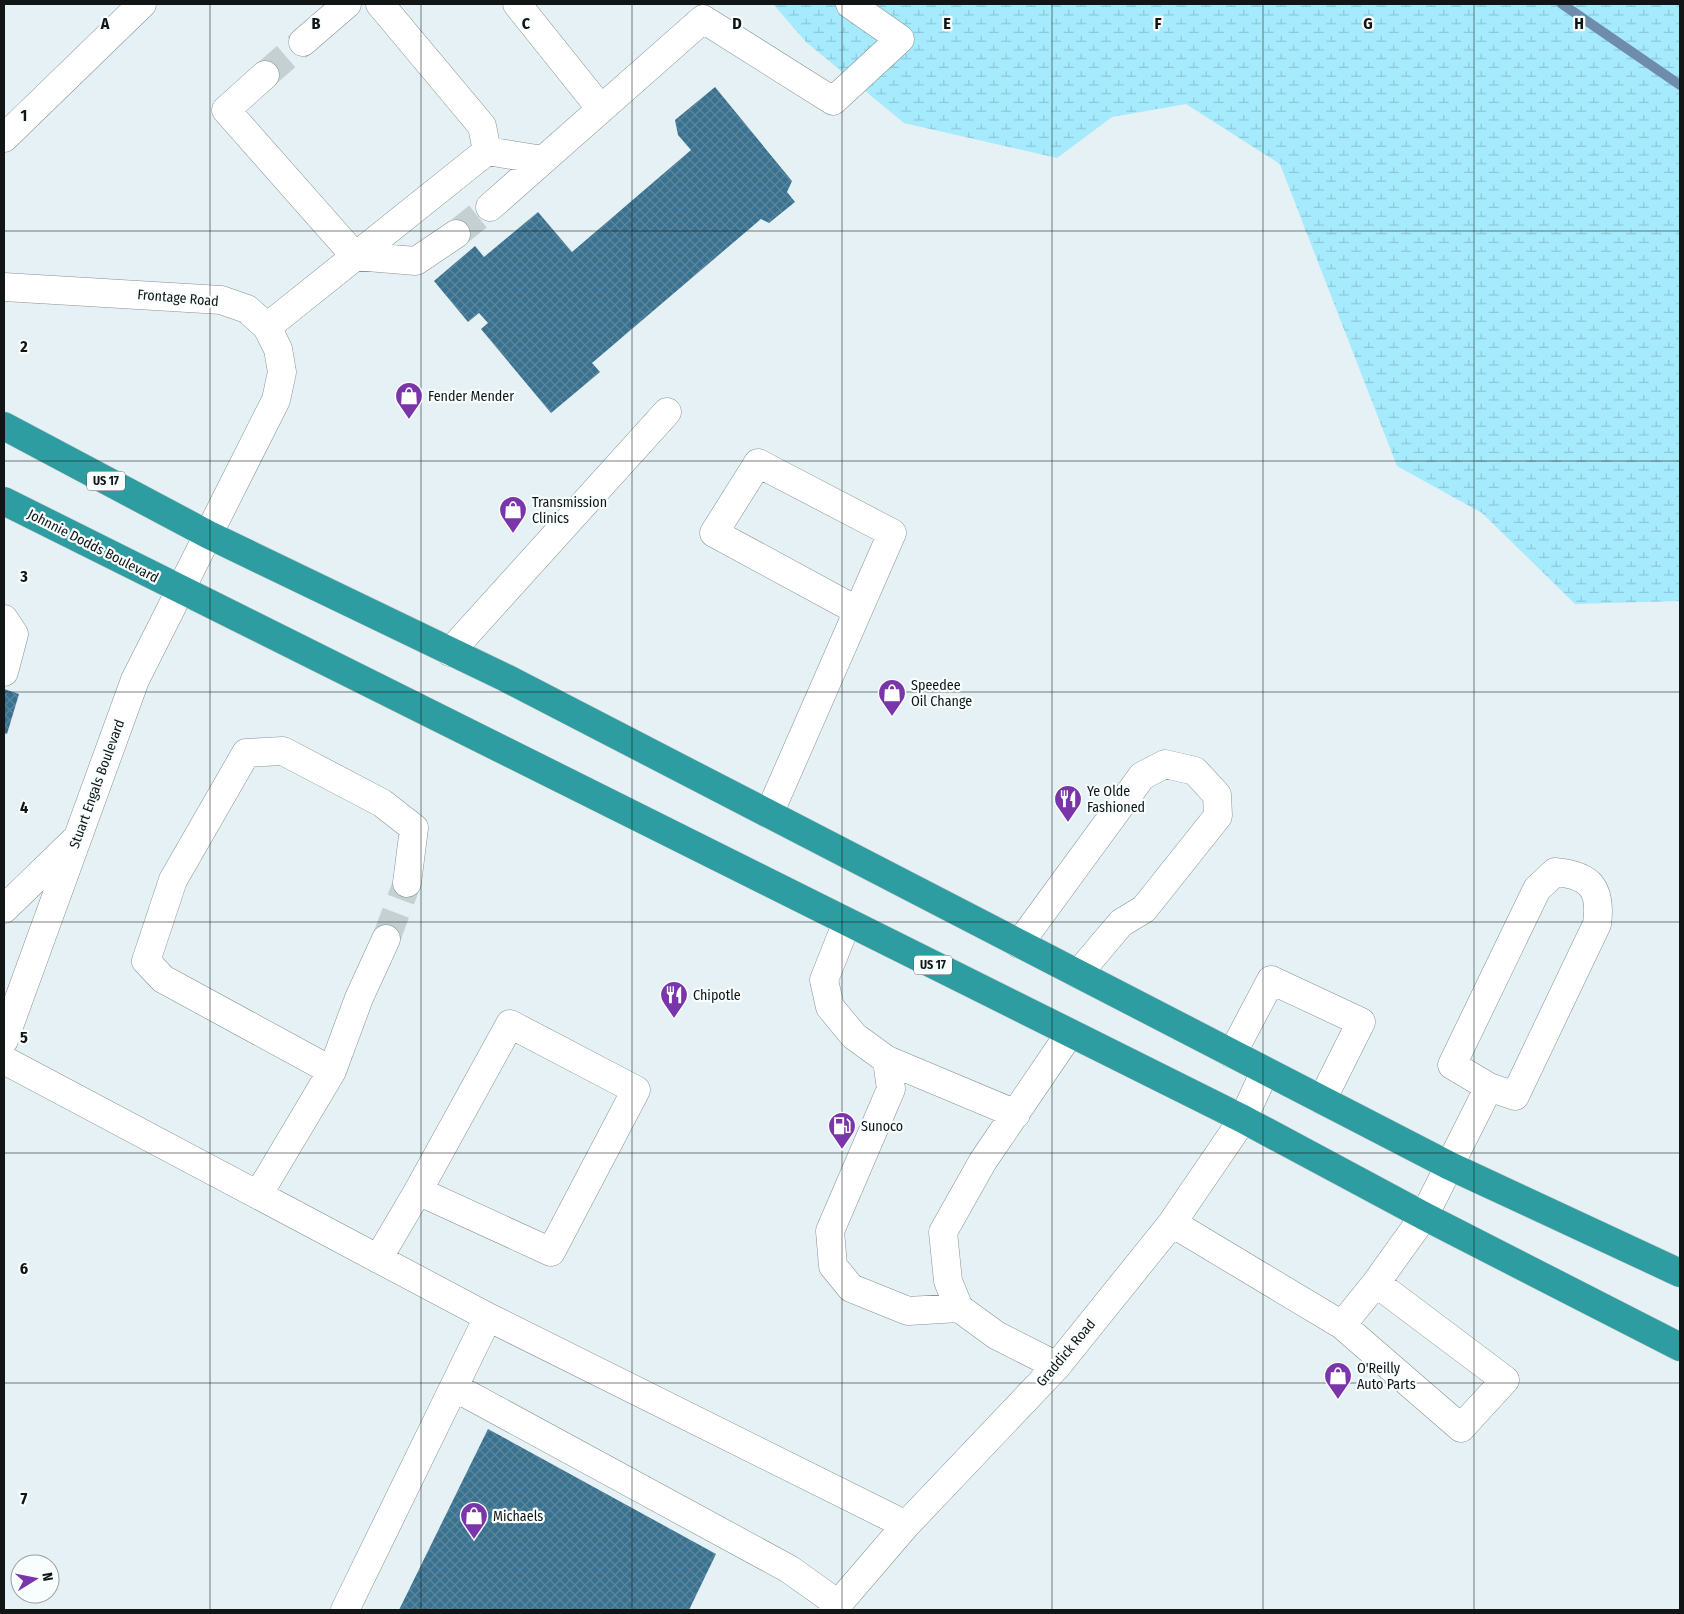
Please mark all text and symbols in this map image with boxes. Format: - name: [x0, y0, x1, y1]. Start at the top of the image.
- text: A: [100, 14, 110, 33]
- text: B: [312, 14, 321, 33]
- text: C: [522, 14, 531, 33]
- text: D: [732, 14, 742, 33]
- text: E: [943, 14, 951, 33]
- text: F: [1154, 14, 1162, 33]
- text: G: [1363, 14, 1373, 33]
- text: H: [1574, 14, 1584, 33]
- text: 1: [21, 106, 27, 125]
- street label: Frontage Road: [137, 286, 219, 310]
- text: 2: [19, 337, 28, 356]
- shop icon: Fender Mender: [394, 381, 424, 420]
- place label: Fender Mender: [428, 388, 514, 405]
- road number: US 17: [87, 472, 125, 491]
- place label: Transmission Clinics: [532, 494, 607, 527]
- shop icon: Transmission Clinics: [498, 495, 528, 534]
- street label: Johnnie Dodds Boulevard: [25, 506, 161, 586]
- text: 3: [19, 567, 28, 586]
- place label: Speedee Oil Change: [911, 677, 972, 710]
- shop icon: Speedee Oil Change: [877, 678, 907, 717]
- street label: Stuart Engals Boulevard: [66, 717, 128, 851]
- place label: Ye Olde Fashioned: [1087, 783, 1145, 816]
- restaurant icon: Ye Olde Fashioned: [1053, 784, 1083, 823]
- text: 4: [20, 798, 28, 817]
- road number: US 17: [914, 956, 952, 974]
- restaurant icon: Chipotle: [659, 980, 689, 1019]
- place label: Chipotle: [693, 987, 741, 1004]
- text: 5: [20, 1028, 28, 1047]
- fuel station icon: Sunoco: [827, 1111, 857, 1150]
- place label: Sunoco: [861, 1118, 903, 1135]
- text: 6: [20, 1259, 28, 1278]
- street label: Graddick Road: [1033, 1316, 1099, 1390]
- place label: O'Reilly Auto Parts: [1357, 1360, 1416, 1393]
- shop icon: O'Reilly Auto Parts: [1323, 1361, 1353, 1400]
- text: 7: [21, 1489, 28, 1508]
- shop icon: Michaels: [459, 1501, 489, 1540]
- place label: Michaels: [493, 1508, 543, 1525]
- north arrow: [10, 1554, 60, 1604]
- text: N: [38, 1571, 56, 1582]

